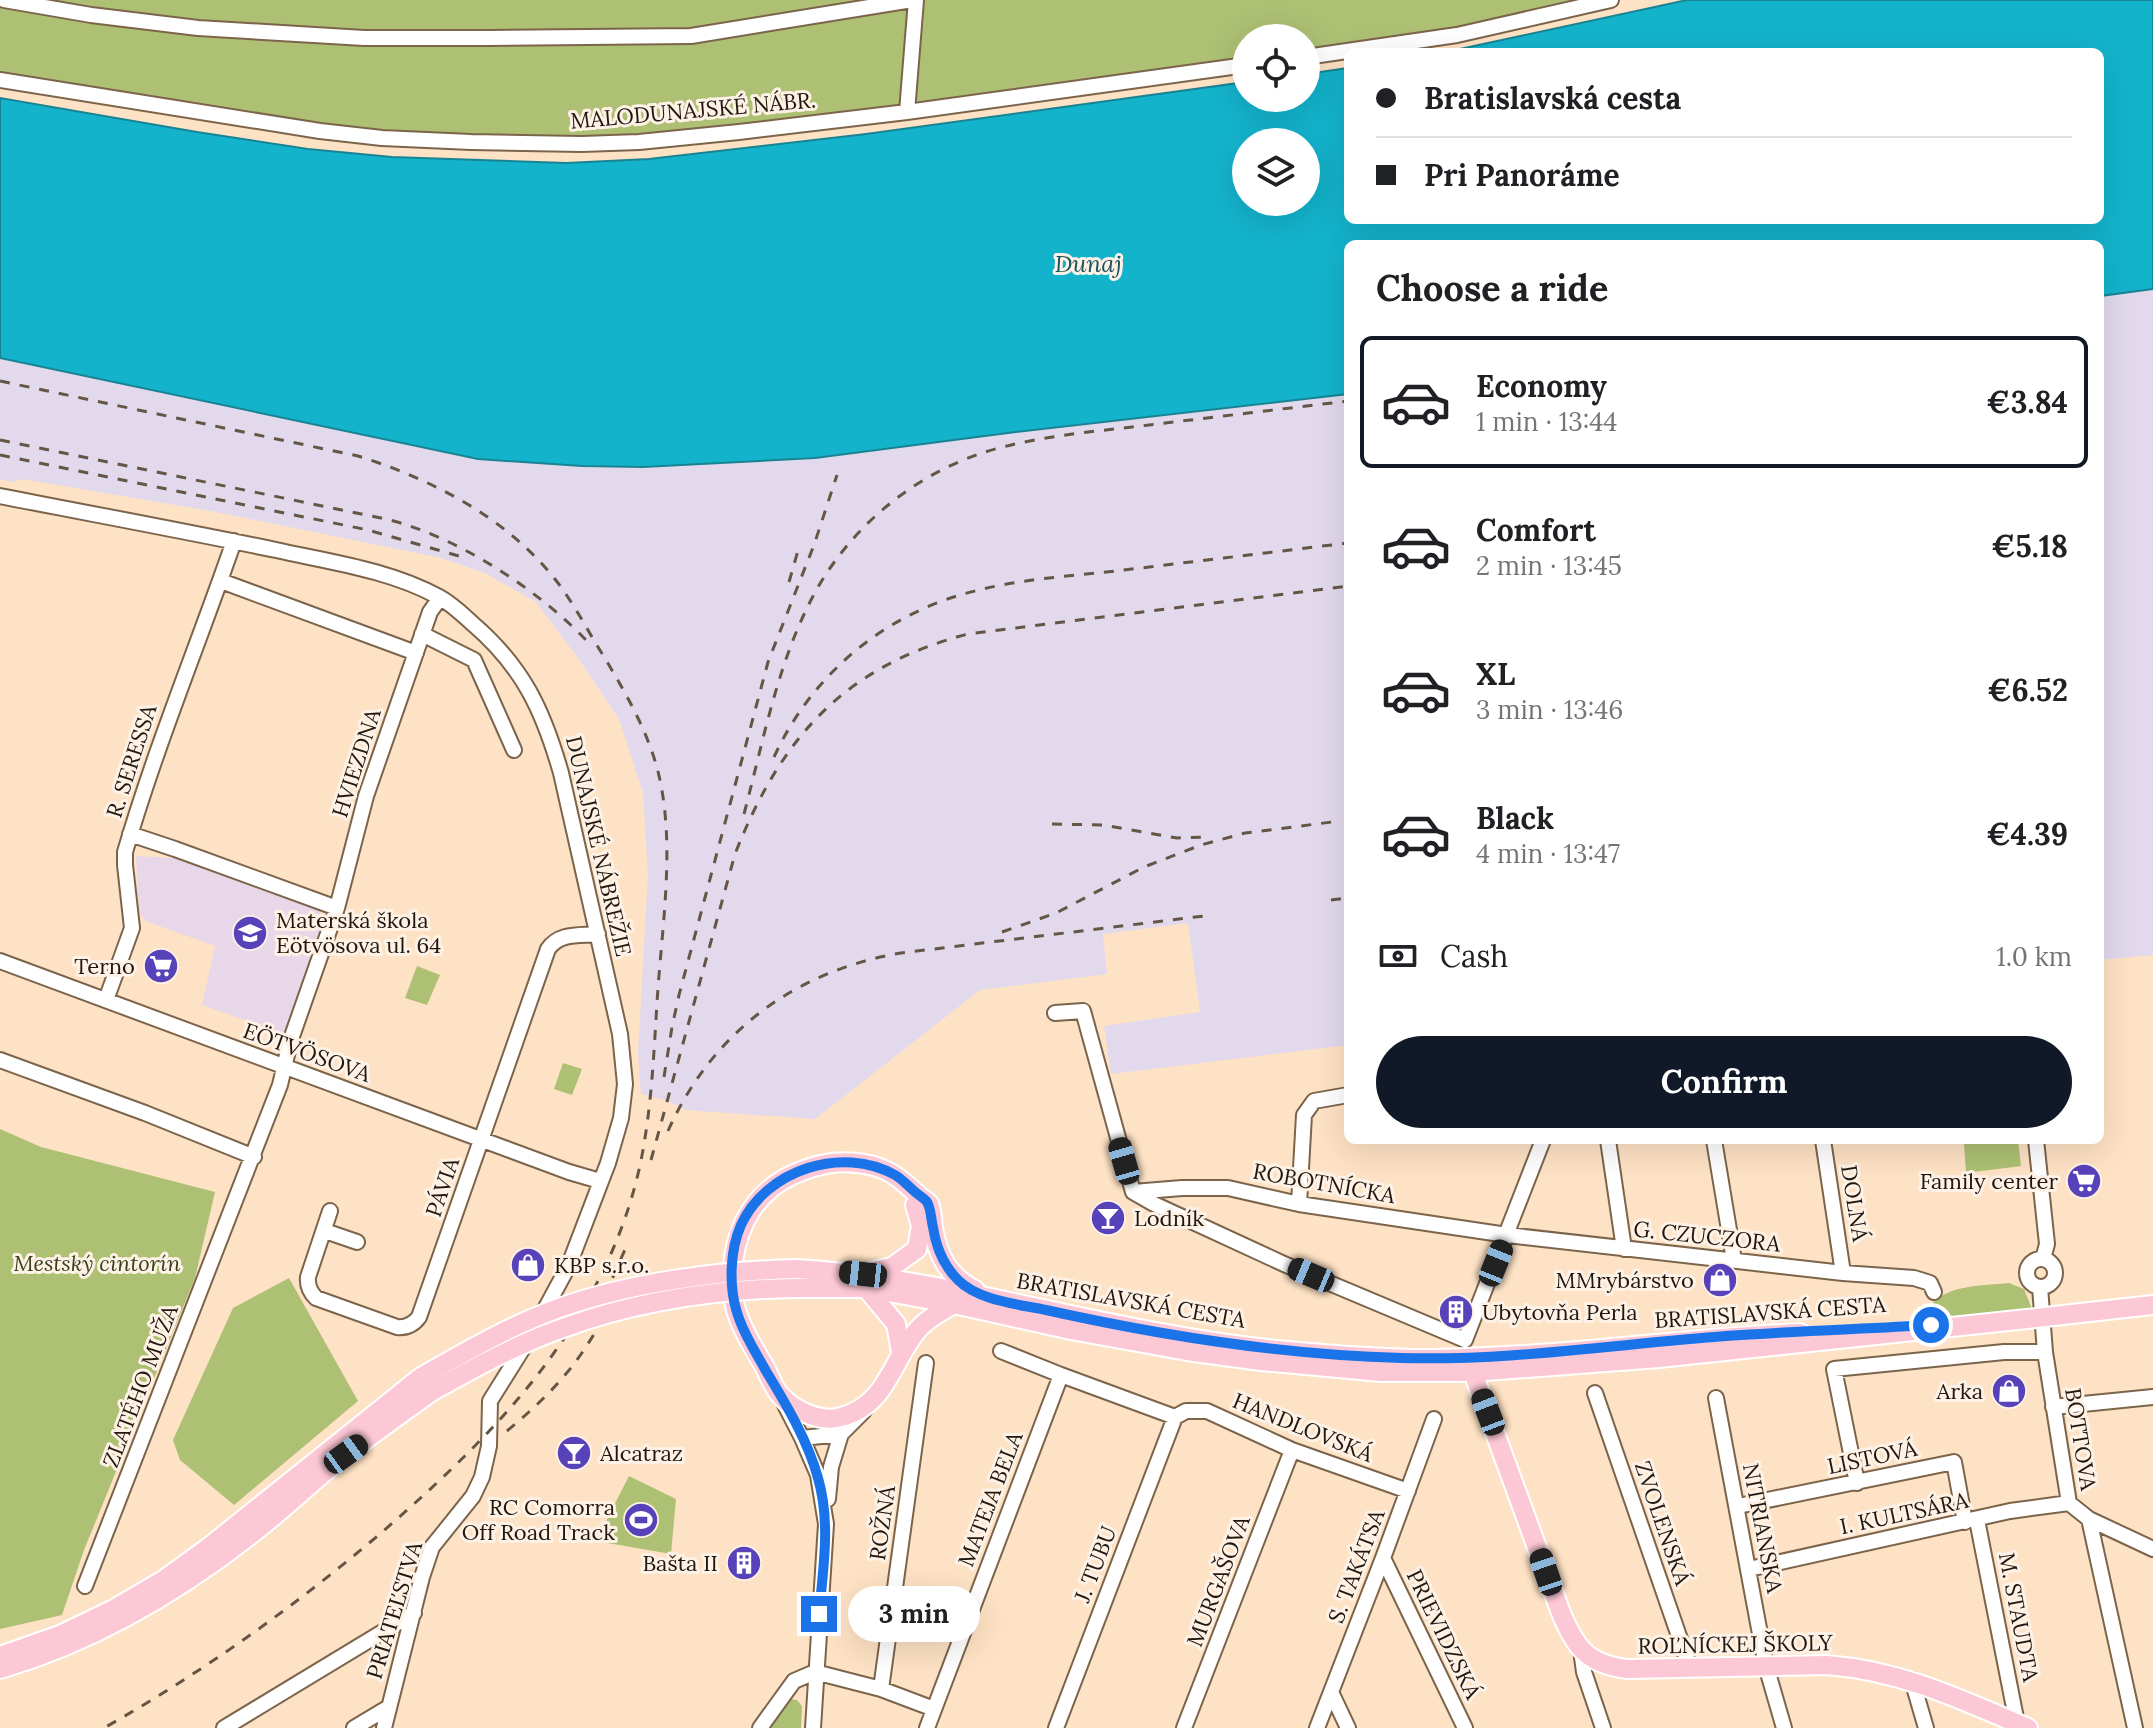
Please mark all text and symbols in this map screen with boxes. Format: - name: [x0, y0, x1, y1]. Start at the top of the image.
- map controls: [1232, 24, 1320, 216]
- button: locate: [1232, 24, 1320, 112]
- text: Bratislavská cesta: [1424, 79, 1681, 117]
- street label: MALODUNAJSKÉ NÁBR.: [569, 85, 817, 135]
- button: layers: [1232, 128, 1320, 216]
- text: Pri Panoráme: [1424, 156, 1620, 194]
- water label: Dunaj: [1055, 248, 1121, 279]
- text: Choose a ride: [1376, 265, 1608, 311]
- icon: car: [1380, 366, 1452, 438]
- text: Economy: [1476, 367, 1607, 405]
- text: €3.84: [1986, 383, 2068, 421]
- text: 1 min · 13:44: [1476, 405, 1617, 438]
- icon: car: [1380, 510, 1452, 582]
- text: Comfort: [1476, 511, 1596, 549]
- text: €5.18: [1991, 527, 2068, 565]
- text: 2 min · 13:45: [1476, 549, 1622, 582]
- icon: car: [1380, 654, 1452, 726]
- text: XL: [1476, 655, 1515, 693]
- text: €6.52: [1987, 671, 2068, 709]
- text: 3 min · 13:46: [1476, 693, 1623, 726]
- street label: R. SERESSA: [100, 700, 163, 821]
- street label: HVIEZDNA: [325, 704, 387, 821]
- street label: DUNAJSKÉ NÁBREŽIE: [560, 733, 638, 959]
- icon: car: [1380, 798, 1452, 870]
- text: Black: [1476, 799, 1554, 837]
- text: €4.39: [1986, 815, 2068, 853]
- text: 4 min · 13:47: [1476, 837, 1620, 870]
- place label: Materská škola Eötvösova ul. 64: [276, 906, 441, 959]
- school or university icon: Materská škola Eötvösova ul. 64: [231, 914, 269, 952]
- icon: cash: [1376, 934, 1420, 978]
- text: Cash: [1440, 937, 1508, 975]
- text: 1.0 km: [1996, 940, 2072, 973]
- supermarket icon: Terno: [142, 947, 180, 985]
- place label: Terno: [74, 952, 135, 980]
- street label: EÖTVÖSOVA: [239, 1016, 376, 1088]
- button: Confirm: [1376, 1036, 2072, 1128]
- car: [1106, 1135, 1142, 1187]
- street label: PÁVIA: [419, 1152, 466, 1220]
- street label: ROBOTNÍCKA: [1251, 1157, 1399, 1210]
- supermarket icon: Family center: [2065, 1162, 2103, 1200]
- street label: DOLNÁ: [1835, 1163, 1875, 1244]
- place label: Family center: [1920, 1167, 2058, 1195]
- bar icon: Lodník: [1089, 1199, 1127, 1237]
- place label: Lodník: [1134, 1204, 1204, 1232]
- street label: G. CZUCZORA: [1632, 1214, 1783, 1258]
- car: [1476, 1236, 1516, 1290]
- shop icon: KBP s.r.o.: [509, 1246, 547, 1284]
- park label: Mestský cintorín: [14, 1249, 181, 1277]
- place label: KBP s.r.o.: [554, 1251, 650, 1279]
- car: [1284, 1255, 1338, 1295]
- car: [838, 1260, 888, 1288]
- shop icon: MMrybárstvo: [1701, 1261, 1739, 1299]
- street label: BRATISLAVSKÁ CESTA: [1014, 1266, 1249, 1334]
- place label: MMrybárstvo: [1556, 1266, 1694, 1294]
- street label: BRATISLAVSKÁ CESTA: [1653, 1290, 1888, 1334]
- building icon: Ubytovňa Perla: [1437, 1293, 1475, 1331]
- place label: Ubytovňa Perla: [1482, 1298, 1638, 1326]
- street label: ZLATÉHO MUŽA: [96, 1300, 184, 1471]
- route start: [1913, 1307, 1949, 1343]
- shop icon: Arka: [1990, 1372, 2028, 1410]
- place label: Arka: [1936, 1377, 1983, 1405]
- car: [1468, 1385, 1508, 1439]
- street label: HANDLOVSKÁ: [1229, 1386, 1378, 1468]
- street label: BOTTOVA: [2059, 1386, 2103, 1493]
- street label: MATEJA BELA: [951, 1426, 1029, 1570]
- car: [320, 1430, 372, 1478]
- bar icon: Alcatraz: [555, 1434, 593, 1472]
- street label: LISTOVÁ: [1825, 1434, 1921, 1480]
- place label: Alcatraz: [599, 1439, 683, 1467]
- street label: ZVOLENSKÁ: [1629, 1457, 1698, 1590]
- street label: NITRIANSKA: [1737, 1461, 1789, 1596]
- street label: ROŽNÁ: [863, 1483, 901, 1562]
- street label: I. KULTSÁRA: [1837, 1485, 1972, 1540]
- place label: RC Comorra Off Road Track: [462, 1493, 615, 1546]
- sports icon: RC Comorra Off Road Track: [622, 1501, 660, 1539]
- street label: S. TAKÁTSA: [1322, 1504, 1391, 1627]
- street label: MURGAŠOVA: [1180, 1510, 1256, 1650]
- street label: J. TUBU: [1067, 1522, 1122, 1607]
- street label: PRIATEĽSTVA: [360, 1537, 429, 1682]
- building icon: Bašta II: [725, 1544, 763, 1582]
- car: [1527, 1545, 1565, 1599]
- place label: Bašta II: [642, 1549, 718, 1577]
- street label: M. STAUDTA: [1993, 1550, 2045, 1685]
- street label: PRIEVIDZSKÁ: [1401, 1565, 1488, 1705]
- callout: 3 min: [847, 1586, 979, 1642]
- route end: [801, 1596, 837, 1632]
- text: 3 min: [879, 1597, 949, 1630]
- street label: ROĽNÍCKEJ ŠKOLY: [1637, 1628, 1834, 1660]

